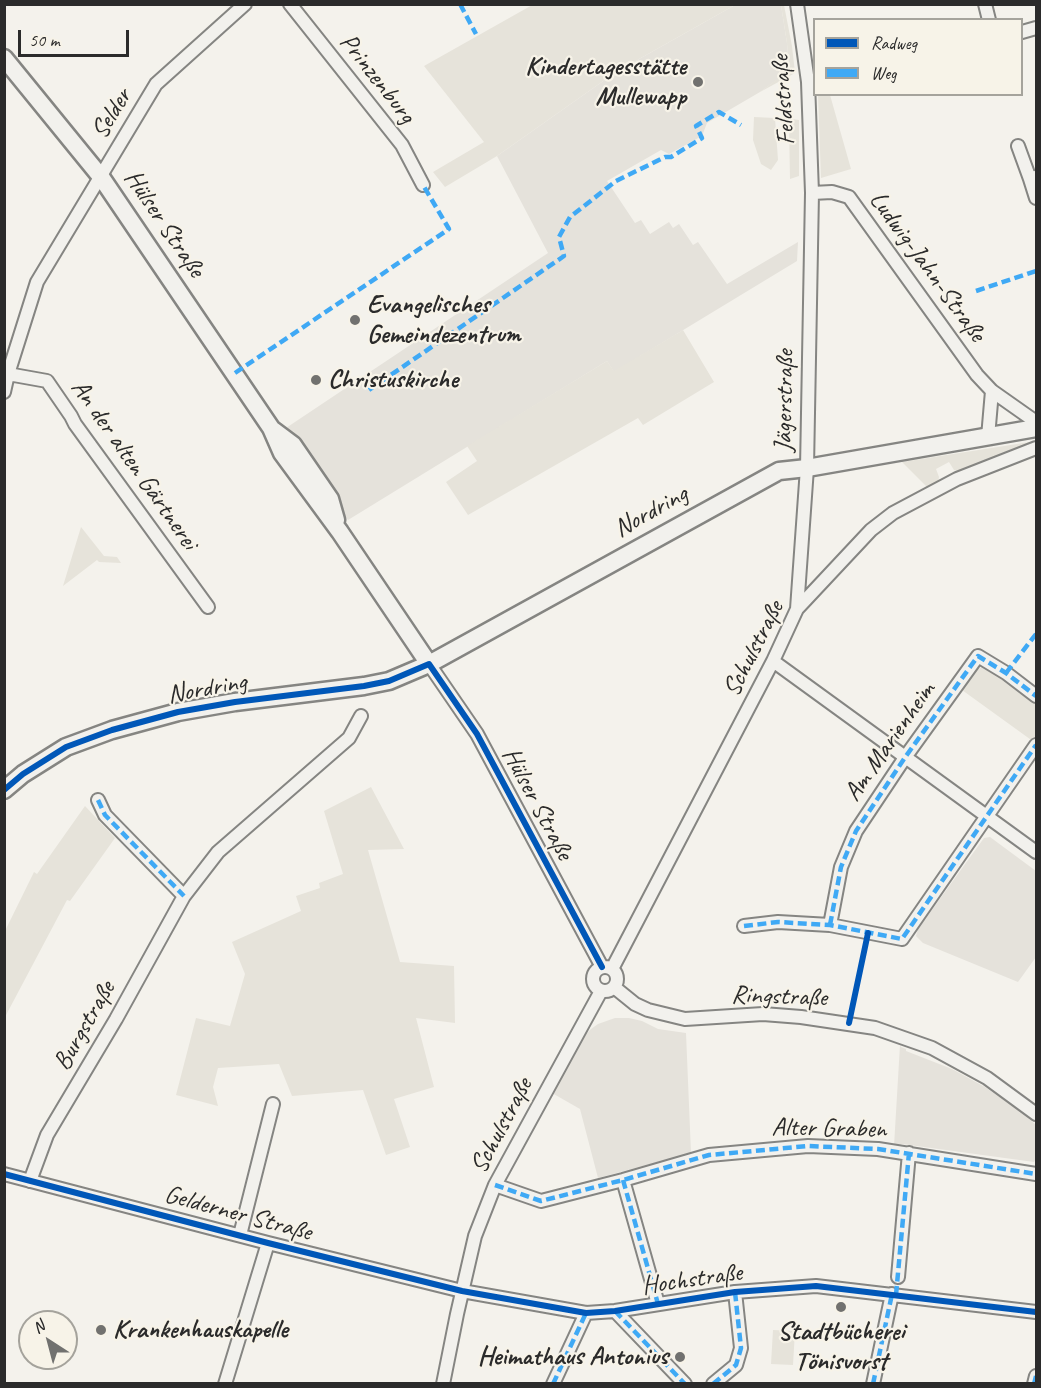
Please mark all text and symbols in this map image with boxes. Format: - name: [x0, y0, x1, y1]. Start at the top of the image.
- scale bar: [21, 18, 132, 56]
- legend: [813, 18, 1023, 96]
- street label: Prinzenburg: [332, 28, 422, 130]
- text: 50 m: [29, 29, 60, 51]
- text: Radweg: [871, 32, 917, 54]
- place label: Kindertagesstätte Mullewapp: [525, 51, 686, 112]
- street label: Feldstraße: [765, 54, 803, 146]
- text: Weg: [871, 62, 896, 84]
- marker: Kindertagesstätte Mullewapp: [691, 75, 705, 89]
- street label: Selder: [85, 83, 139, 145]
- street label: Hülser Straße: [117, 164, 211, 284]
- street label: Ludwig-Jahn-Straße: [862, 186, 992, 348]
- place label: Evangelisches Gemeindezentrum: [367, 289, 520, 350]
- marker: Evangelisches Gemeindezentrum: [348, 313, 362, 327]
- street label: Jägerstraße: [769, 350, 801, 452]
- place label: Christuskirche: [328, 364, 458, 396]
- marker: Christuskirche: [309, 373, 323, 387]
- street label: An der alten Gärtnerei: [64, 374, 204, 556]
- street label: Nordring: [609, 479, 693, 545]
- street label: Schulstraße: [717, 596, 791, 702]
- street label: Nordring: [165, 667, 249, 711]
- street label: Am Marienheim: [838, 677, 942, 807]
- street label: Hülser Straße: [494, 742, 580, 866]
- street label: Burgstraße: [47, 976, 123, 1076]
- street label: Ringstraße: [731, 980, 827, 1014]
- street label: Schulstraße: [464, 1073, 540, 1179]
- street label: Alter Graben: [771, 1112, 887, 1146]
- street label: Gelderner Straße: [161, 1179, 315, 1249]
- street label: Hochstraße: [640, 1258, 744, 1302]
- marker: Stadtbücherei Tönisvorst: [834, 1300, 848, 1314]
- north arrow: [18, 1310, 78, 1370]
- place label: Krankenhauskapelle: [113, 1314, 288, 1346]
- text: N: [29, 1316, 48, 1338]
- place label: Stadtbücherei Tönisvorst: [777, 1316, 905, 1378]
- marker: Krankenhauskapelle: [94, 1323, 108, 1337]
- place label: Heimathaus Antonius: [478, 1341, 668, 1373]
- marker: Heimathaus Antonius: [673, 1350, 687, 1364]

